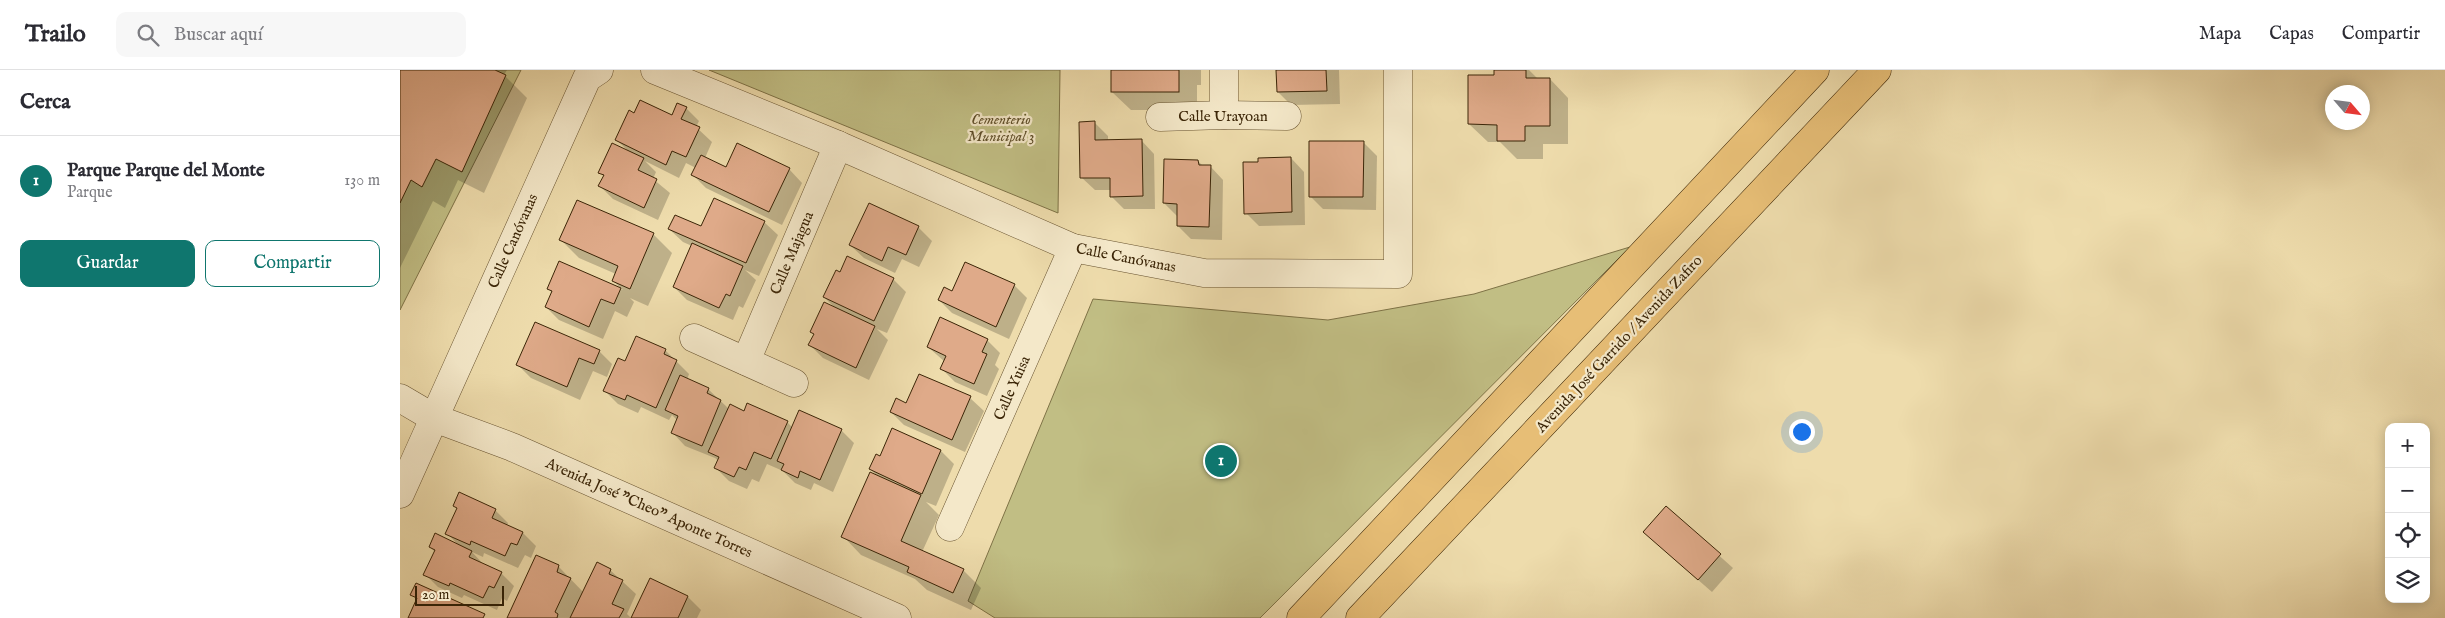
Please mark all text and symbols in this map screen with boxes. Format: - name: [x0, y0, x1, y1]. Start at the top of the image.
- search box: [116, 12, 466, 57]
- text: Trailo: [25, 19, 86, 50]
- icon: search: [134, 21, 162, 49]
- text: Buscar aquí: [174, 23, 263, 47]
- text: Mapa: [2199, 23, 2241, 46]
- text: Capas: [2269, 23, 2314, 46]
- text: Compartir: [2342, 23, 2420, 46]
- north arrow: [2325, 85, 2370, 130]
- text: Cerca: [20, 89, 70, 116]
- street label: Calle Urayoan: [1178, 107, 1268, 126]
- park label: Cementerio Municipal 3: [967, 110, 1035, 146]
- text: Parque Parque del Monte: [67, 159, 265, 183]
- text: 1: [33, 171, 39, 191]
- text: 130 m: [344, 171, 380, 191]
- text: Parque: [67, 183, 113, 203]
- street label: Calle Canóvanas: [484, 191, 542, 291]
- street label: Calle Majagua: [766, 208, 818, 297]
- street label: Calle Canóvanas: [1074, 239, 1178, 277]
- button: Guardar: [20, 240, 195, 287]
- button: Compartir: [205, 240, 380, 287]
- street label: Avenida José Garrido / Avenida Zafiro: [1531, 251, 1706, 437]
- street label: Calle Yuisa: [989, 352, 1035, 423]
- your location: [1789, 419, 1815, 445]
- map controls: [2385, 423, 2430, 603]
- button: +: [2385, 423, 2430, 468]
- pin: 1: [1205, 442, 1237, 480]
- street label: Avenida José "Cheo" Aponte Torres: [542, 453, 755, 562]
- button: −: [2385, 468, 2430, 513]
- button: locate: [2385, 513, 2430, 558]
- button: layers: [2385, 558, 2430, 603]
- scale bar: [415, 583, 504, 606]
- text: 20 m: [422, 586, 449, 604]

